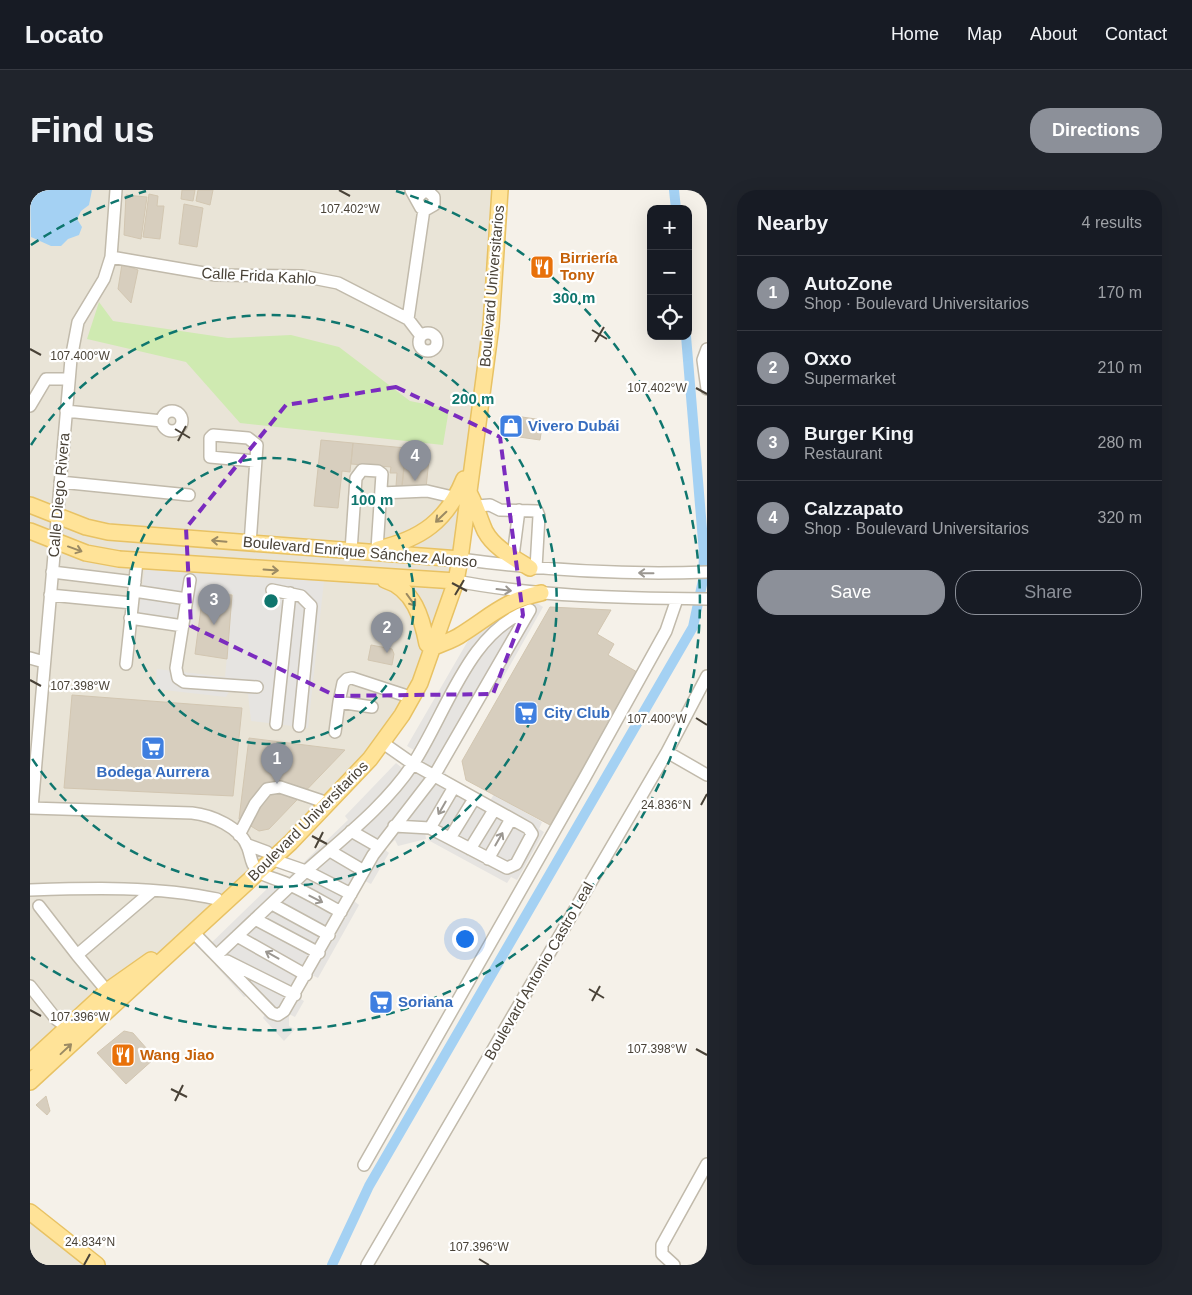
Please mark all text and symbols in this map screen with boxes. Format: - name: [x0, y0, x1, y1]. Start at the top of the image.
- text: Locato: [25, 21, 104, 48]
- text: Home: [891, 24, 939, 44]
- text: Map: [967, 24, 1002, 44]
- text: About: [1030, 24, 1077, 44]
- text: Contact: [1105, 24, 1167, 44]
- button: Directions: [1030, 108, 1162, 153]
- text: Find us: [30, 110, 154, 149]
- text: 107.402°W: [320, 202, 380, 216]
- street label: Boulevard Universitarios: [476, 204, 507, 368]
- map controls: [647, 205, 692, 340]
- button: +: [647, 205, 692, 250]
- text: Nearby: [757, 211, 828, 234]
- text: 4 results: [1082, 214, 1142, 231]
- place label: Birriería Tony: [560, 249, 618, 283]
- button: −: [647, 250, 692, 295]
- restaurant icon: Birriería Tony: [529, 254, 555, 280]
- street label: Calle Frida Kahlo: [201, 264, 317, 287]
- text: AutoZone: [804, 273, 893, 294]
- text: 1: [769, 284, 777, 301]
- text: 170 m: [1098, 284, 1142, 301]
- text: 300 m: [553, 289, 595, 306]
- button: locate: [647, 295, 692, 340]
- text: Shop · Boulevard Universitarios: [804, 295, 1029, 312]
- text: Oxxo: [804, 348, 852, 369]
- text: 107.400°W: [50, 349, 110, 363]
- text: 2: [769, 359, 777, 376]
- text: 210 m: [1098, 359, 1142, 376]
- text: Supermarket: [804, 370, 896, 387]
- text: 107.402°W: [627, 381, 687, 395]
- text: 200 m: [452, 390, 494, 407]
- shop icon: Vivero Dubái: [498, 413, 524, 439]
- place label: Vivero Dubái: [528, 417, 619, 434]
- text: Burger King: [804, 423, 914, 444]
- street label: Calle Diego Rivera: [45, 431, 72, 558]
- text: 3: [769, 434, 777, 451]
- text: 280 m: [1098, 434, 1142, 451]
- pin: 4: [399, 440, 431, 481]
- text: Restaurant: [804, 445, 882, 462]
- text: 100 m: [351, 491, 393, 508]
- text: Calzzapato: [804, 498, 903, 519]
- text: 4: [769, 509, 777, 526]
- text: 320 m: [1098, 509, 1142, 526]
- one-way arrow: [435, 511, 447, 523]
- text: Shop · Boulevard Universitarios: [804, 520, 1029, 537]
- street label: Boulevard Enrique Sánchez Alonso: [242, 533, 478, 570]
- one-way arrow: [212, 536, 228, 546]
- one-way arrow: [67, 545, 82, 554]
- one-way arrow: [263, 565, 279, 574]
- one-way arrow: [638, 568, 654, 577]
- button: Save: [757, 570, 945, 615]
- button: Share: [955, 570, 1142, 615]
- pin: 3: [198, 584, 230, 625]
- one-way arrow: [496, 585, 512, 595]
- centre of rings: [262, 592, 280, 610]
- one-way arrow: [406, 593, 416, 607]
- pin: 2: [371, 612, 403, 653]
- text: 107.398°W: [50, 679, 110, 693]
- supermarket icon: City Club: [513, 700, 539, 726]
- place label: City Club: [544, 704, 610, 721]
- text: 107.400°W: [627, 712, 687, 726]
- supermarket icon: Bodega Aurrera: [140, 735, 166, 761]
- pin: 1: [261, 743, 293, 784]
- street label: Boulevard Universitarios: [244, 757, 371, 884]
- place label: Bodega Aurrera: [97, 763, 210, 780]
- text: 24.836°N: [641, 798, 691, 812]
- one-way arrow: [436, 800, 446, 814]
- one-way arrow: [495, 833, 505, 847]
- street label: Boulevard Antonio Castro Leal: [481, 879, 597, 1063]
- one-way arrow: [308, 895, 323, 904]
- your location: [452, 926, 478, 952]
- one-way arrow: [265, 950, 279, 960]
- supermarket icon: Soriana: [368, 989, 394, 1015]
- place label: Soriana: [398, 993, 454, 1010]
- text: 107.396°W: [50, 1010, 110, 1024]
- restaurant icon: Wang Jiao: [110, 1042, 136, 1068]
- text: 107.398°W: [627, 1042, 687, 1056]
- one-way arrow: [59, 1043, 72, 1055]
- place label: Wang Jiao: [140, 1046, 214, 1063]
- text: 24.834°N: [65, 1235, 115, 1249]
- text: 107.396°W: [449, 1240, 509, 1254]

